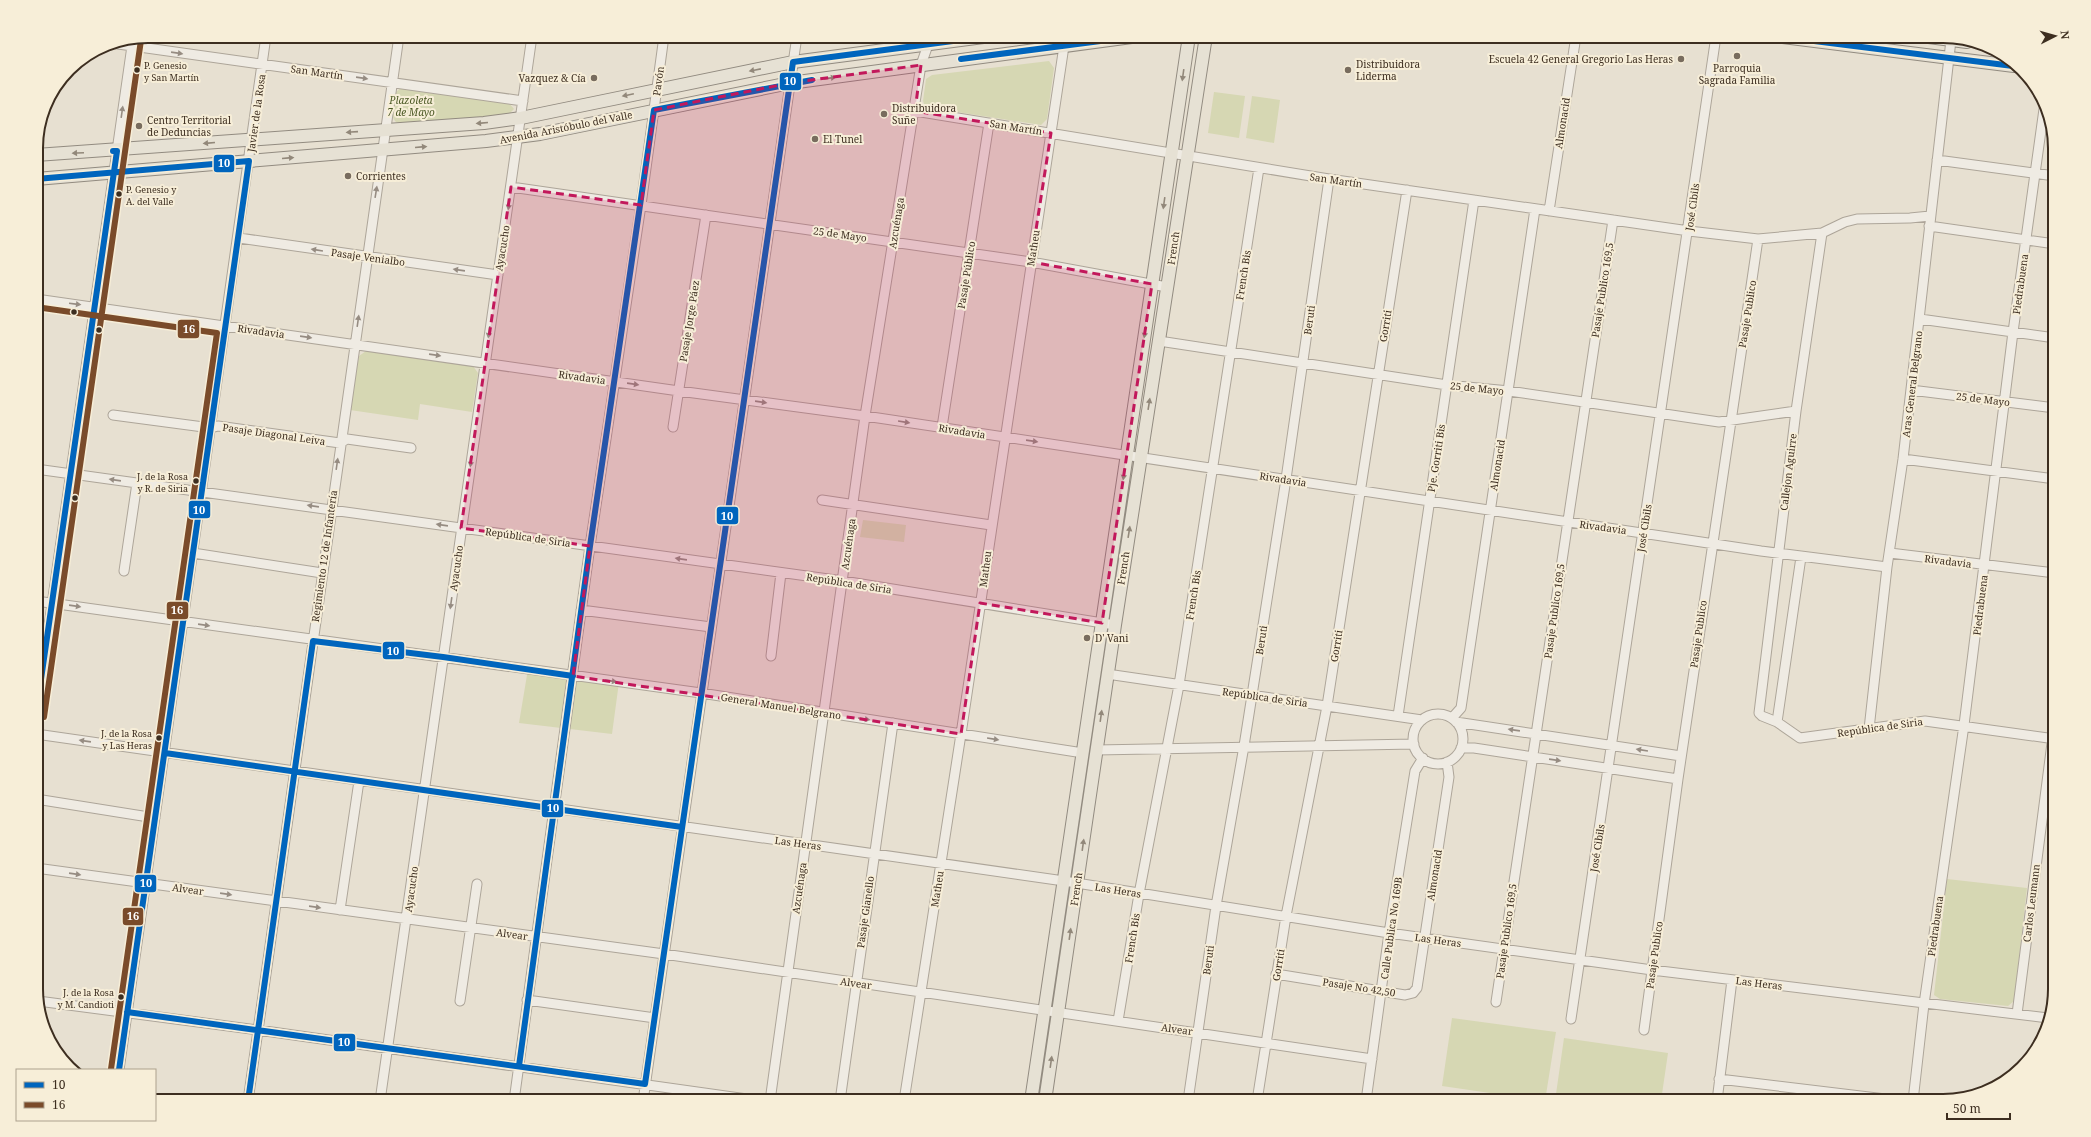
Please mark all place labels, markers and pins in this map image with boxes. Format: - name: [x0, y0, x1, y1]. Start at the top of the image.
- marker: Parroquia Sagrada Familia: [1732, 51, 1742, 61]
- place label: Escuela 42 General Gregorio Las Heras: [1489, 52, 1673, 66]
- marker: Escuela 42 General Gregorio Las Heras: [1676, 54, 1686, 64]
- place label: Distribuidora Liderma: [1356, 57, 1421, 83]
- place label: P. Genesio y San Martín: [144, 59, 199, 84]
- place label: Parroquia Sagrada Familia: [1699, 61, 1776, 87]
- marker: P. Genesio y San Martín: [132, 65, 142, 75]
- marker: Distribuidora Liderma: [1343, 65, 1353, 75]
- place label: Vazquez & Cía: [519, 71, 586, 85]
- marker: Vazquez & Cía: [589, 73, 599, 83]
- place label: Distribuidora Suñe: [892, 101, 957, 127]
- marker: Distribuidora Suñe: [879, 109, 889, 119]
- place label: Centro Territorial de Deduncias: [147, 113, 231, 139]
- marker: Centro Territorial de Deduncias: [134, 121, 144, 131]
- place label: El Tunel: [823, 132, 862, 146]
- marker: El Tunel: [810, 134, 820, 144]
- place label: Corrientes: [356, 169, 406, 183]
- marker: Corrientes: [343, 171, 353, 181]
- place label: P. Genesio y A. del Valle: [126, 183, 177, 208]
- marker: P. Genesio y A. del Valle: [114, 189, 124, 199]
- unlabelled marker: [69, 307, 79, 317]
- unlabelled marker: [94, 325, 104, 335]
- place label: J. de la Rosa y R. de Siria: [136, 470, 188, 495]
- marker: J. de la Rosa y R. de Siria: [191, 476, 201, 486]
- unlabelled marker: [70, 493, 80, 503]
- place label: D' Vani: [1095, 631, 1129, 645]
- marker: D' Vani: [1082, 633, 1092, 643]
- place label: J. de la Rosa y Las Heras: [100, 727, 152, 752]
- marker: J. de la Rosa y Las Heras: [154, 733, 164, 743]
- place label: J. de la Rosa y M. Candioti: [57, 986, 114, 1011]
- marker: J. de la Rosa y M. Candioti: [116, 992, 126, 1002]

